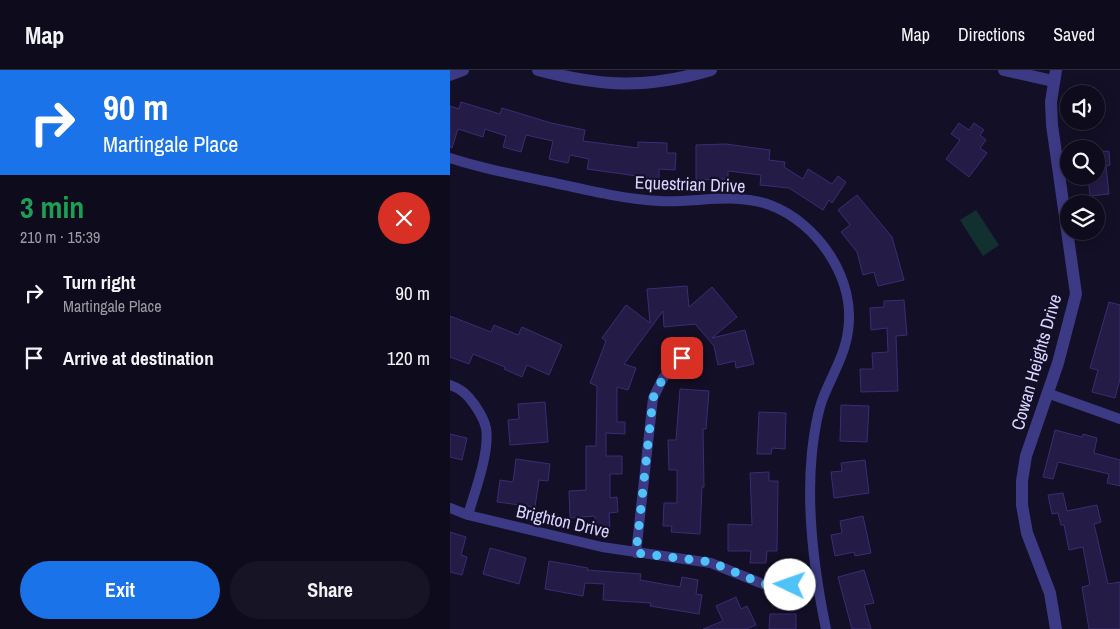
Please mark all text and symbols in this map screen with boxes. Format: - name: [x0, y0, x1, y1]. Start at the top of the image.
- text: Map: [25, 19, 64, 51]
- text: Map: [901, 22, 930, 47]
- text: Directions: [958, 22, 1025, 47]
- text: Saved: [1053, 22, 1095, 47]
- text: 90 m: [103, 84, 168, 131]
- map controls: [1060, 85, 1105, 240]
- button: sound: [1060, 85, 1105, 130]
- icon: right: [20, 90, 85, 155]
- text: Martingale Place: [103, 129, 238, 159]
- button: search: [1060, 140, 1105, 185]
- street label: Equestrian Drive: [634, 170, 746, 198]
- text: 3 min: [20, 187, 84, 227]
- button: close: [378, 192, 430, 244]
- button: layers: [1060, 195, 1105, 240]
- text: 210 m · 15:39: [20, 226, 100, 248]
- text: Turn right: [63, 269, 135, 295]
- icon: right: [20, 279, 48, 307]
- text: 90 m: [395, 280, 430, 306]
- street label: Cowan Heights Drive: [1005, 291, 1067, 433]
- text: Martingale Place: [63, 295, 161, 317]
- pin: [661, 337, 703, 379]
- icon: arrive: [20, 344, 48, 372]
- icon: arrive: [668, 344, 696, 372]
- text: Arrive at destination: [63, 345, 214, 371]
- text: 120 m: [387, 345, 430, 371]
- street label: Brighton Drive: [514, 498, 612, 544]
- position arrow: [763, 558, 815, 610]
- button: Exit: [20, 561, 220, 619]
- button: Share: [230, 561, 430, 619]

